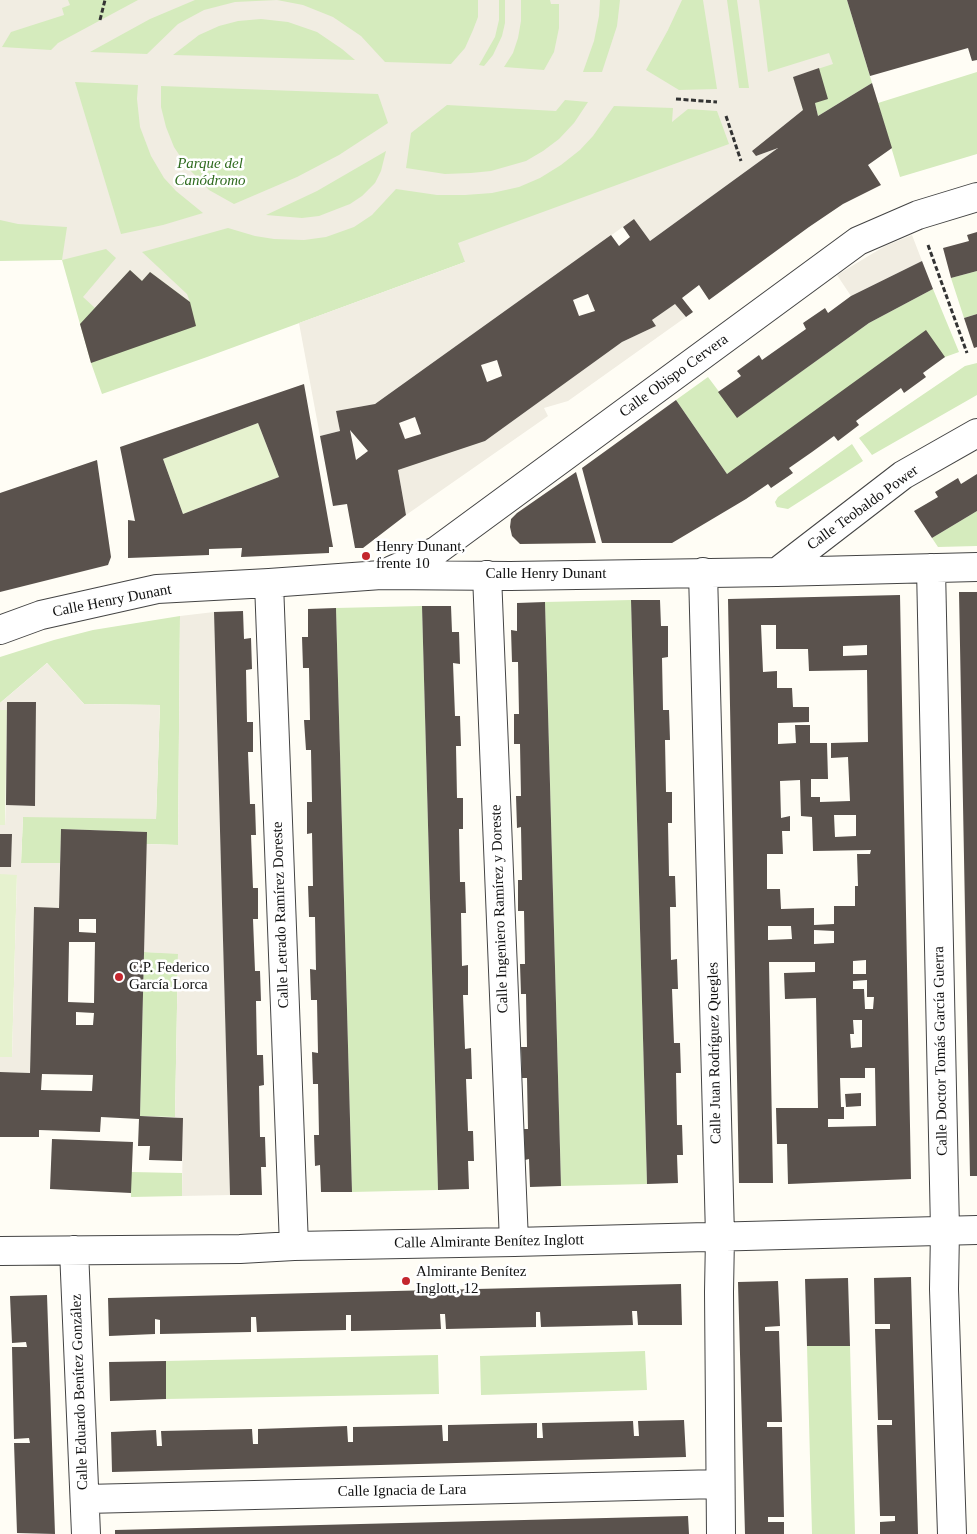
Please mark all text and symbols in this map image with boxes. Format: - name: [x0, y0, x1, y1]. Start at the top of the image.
- park label: Parque del Canódromo: [174, 155, 246, 190]
- street label: Calle Obispo Cervera: [616, 331, 732, 421]
- street label: Calle Teobaldo Power: [804, 462, 922, 554]
- place label: Henry Dunant, frente 10: [376, 538, 465, 573]
- marker: Henry Dunant, frente 10: [360, 550, 372, 562]
- street label: Calle Henry Dunant: [486, 565, 606, 583]
- street label: Calle Henry Dunant: [51, 581, 173, 621]
- street label: Calle Ingeniero Ramírez y Doreste: [487, 804, 513, 1014]
- street label: Calle Letrado Ramírez Doreste: [269, 821, 293, 1009]
- street label: Calle Doctor Tomás García Guerra: [930, 946, 952, 1156]
- place label: C.P. Federico García Lorca: [129, 959, 209, 994]
- street label: Calle Juan Rodríguez Quegles: [704, 962, 726, 1144]
- marker: C.P. Federico García Lorca: [113, 971, 125, 983]
- street label: Calle Almirante Benítez Inglott: [394, 1231, 584, 1253]
- place label: Almirante Benítez Inglott, 12: [416, 1263, 526, 1298]
- marker: Almirante Benítez Inglott, 12: [400, 1275, 412, 1287]
- street label: Calle Eduardo Benítez González: [68, 1294, 92, 1490]
- street label: Calle Ignacia de Lara: [338, 1481, 466, 1501]

